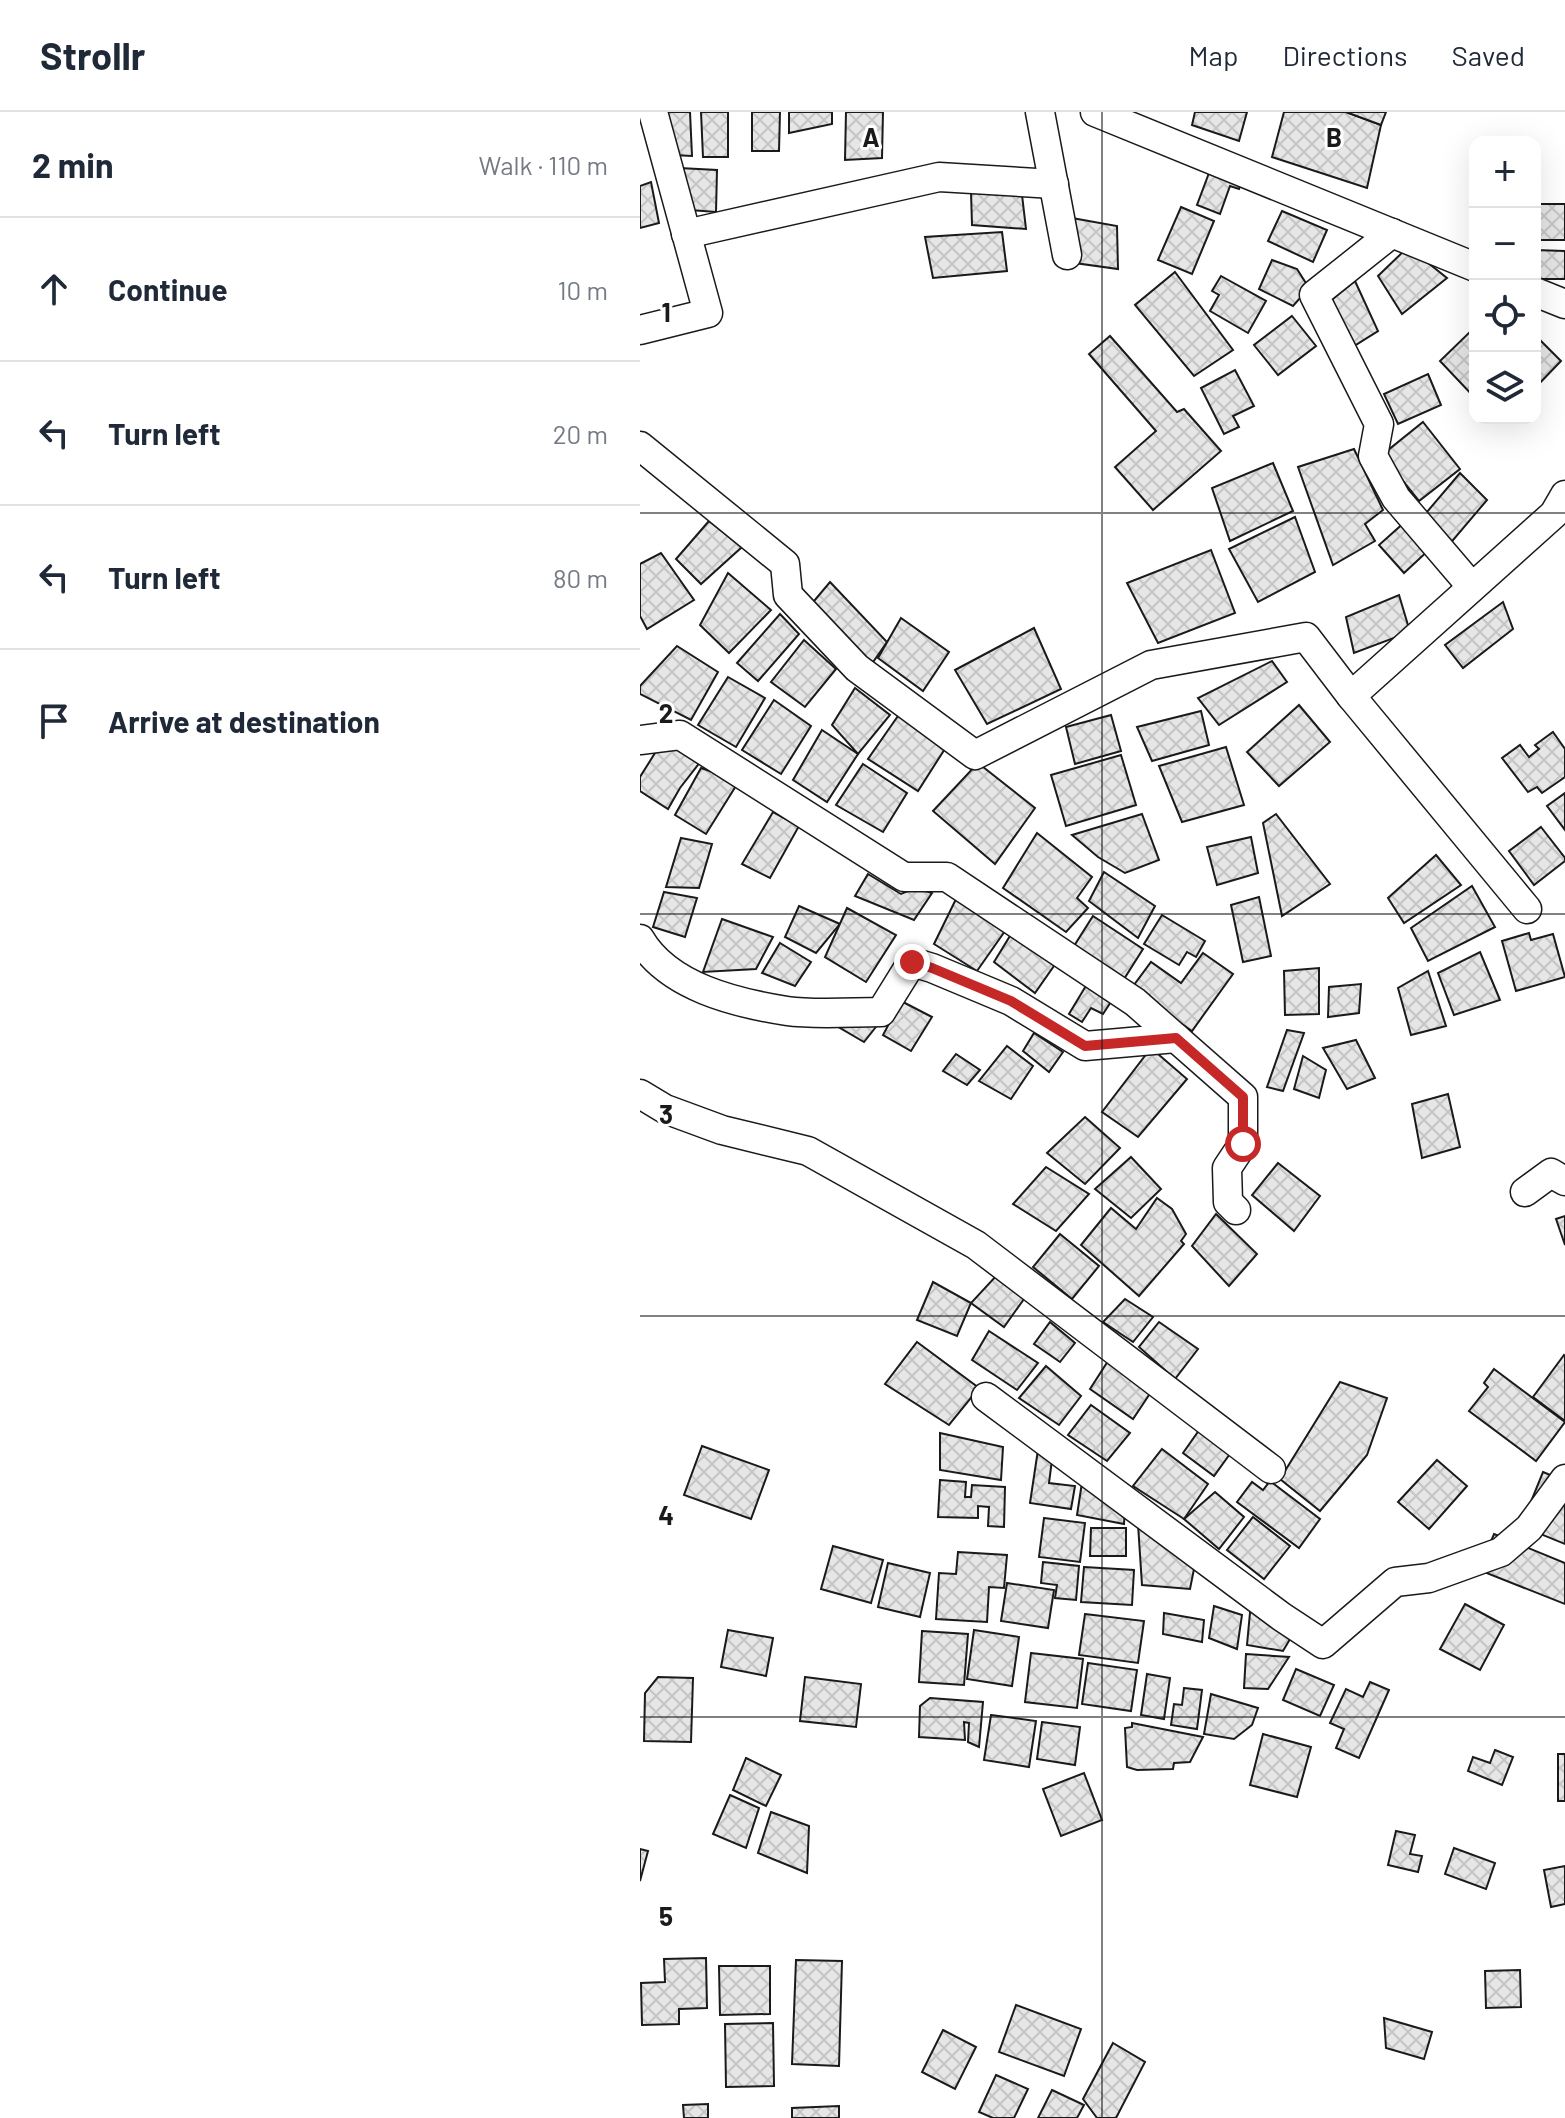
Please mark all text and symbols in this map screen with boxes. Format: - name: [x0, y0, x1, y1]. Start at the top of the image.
- text: Strollr: [40, 32, 145, 78]
- text: Map: [1189, 38, 1238, 72]
- text: Directions: [1282, 38, 1408, 72]
- text: Saved: [1452, 38, 1525, 72]
- text: A: [862, 121, 880, 152]
- text: B: [1326, 121, 1342, 152]
- map controls: [1469, 136, 1541, 424]
- button: +: [1469, 136, 1541, 208]
- text: 2 min: [32, 144, 114, 185]
- text: Walk · 110 m: [479, 149, 608, 180]
- button: −: [1469, 208, 1541, 280]
- icon: ahead: [32, 267, 76, 311]
- text: Continue: [108, 271, 228, 307]
- text: 10 m: [558, 274, 608, 305]
- button: locate: [1469, 280, 1541, 352]
- text: 1: [661, 296, 671, 327]
- button: layers: [1469, 352, 1541, 424]
- icon: left: [32, 411, 76, 455]
- text: Turn left: [108, 415, 221, 451]
- text: 20 m: [553, 418, 608, 449]
- icon: left: [32, 555, 76, 599]
- text: Turn left: [108, 559, 221, 595]
- text: 80 m: [553, 562, 608, 593]
- text: 2: [659, 697, 673, 728]
- icon: arrive: [32, 699, 76, 743]
- text: Arrive at destination: [108, 703, 380, 739]
- route end: [894, 944, 930, 980]
- text: 3: [659, 1098, 673, 1129]
- route start: [1225, 1126, 1261, 1162]
- text: 4: [658, 1499, 674, 1530]
- text: 5: [659, 1900, 673, 1931]

